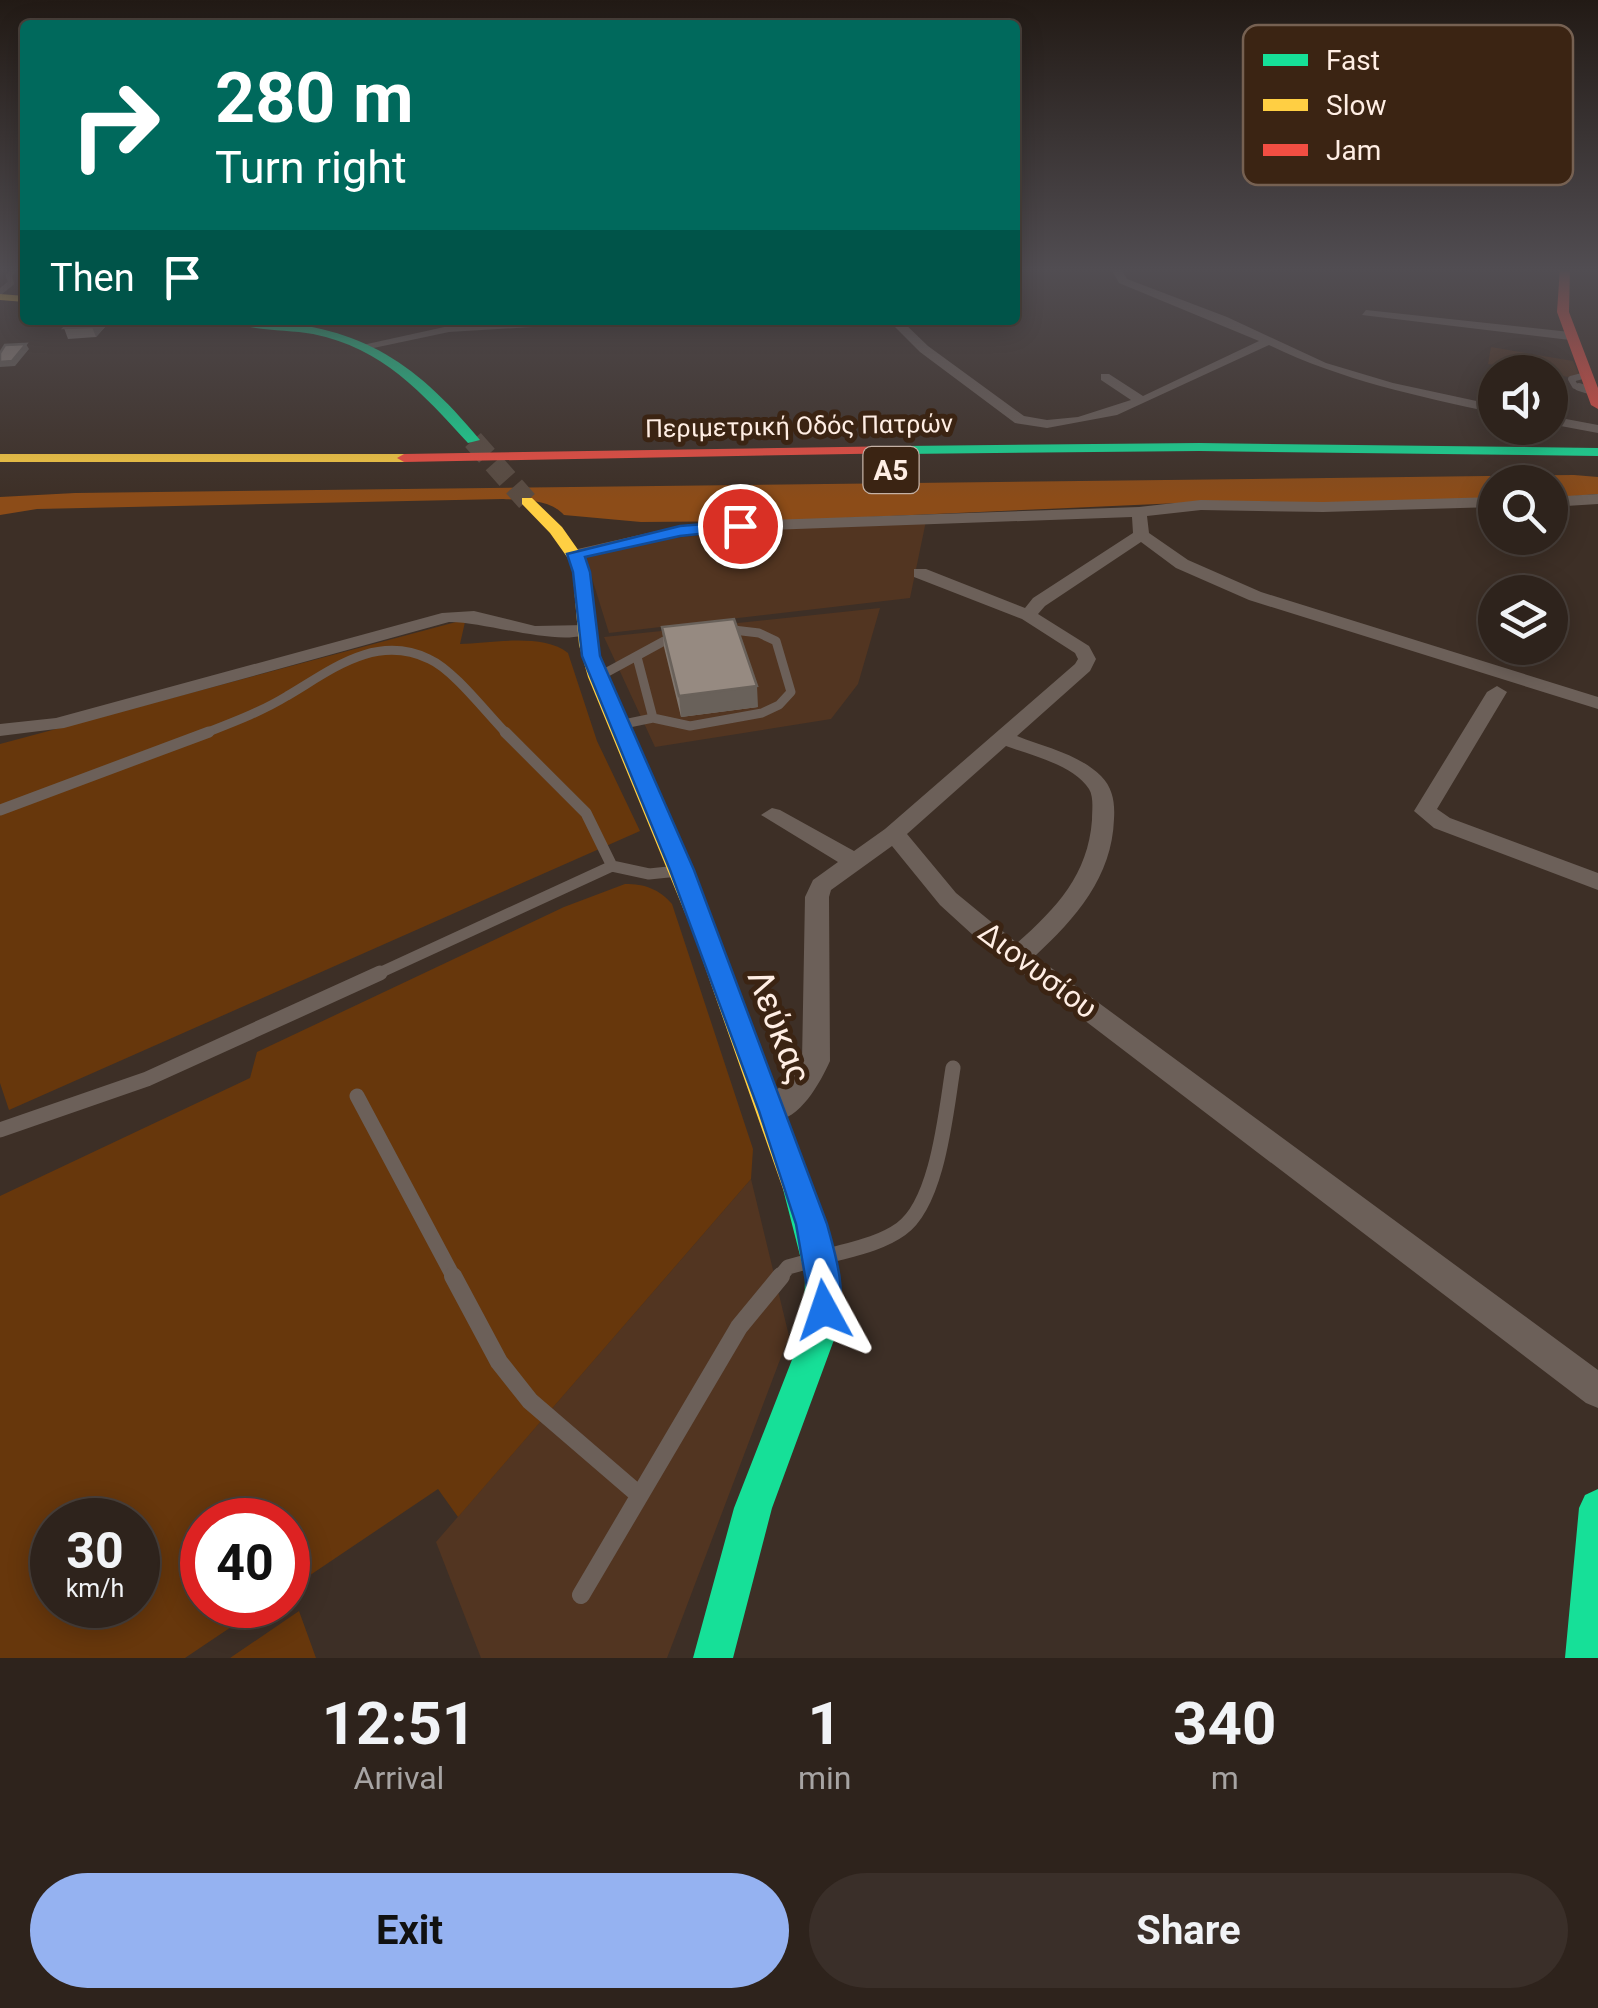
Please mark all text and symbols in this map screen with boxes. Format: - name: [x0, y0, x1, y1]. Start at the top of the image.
- legend: [1243, 25, 1573, 185]
- text: Fast: [1326, 44, 1380, 77]
- text: 280 m: [215, 57, 414, 139]
- icon: right: [50, 60, 180, 190]
- text: Slow: [1326, 89, 1386, 122]
- text: Jam: [1326, 134, 1381, 167]
- text: Turn right: [215, 141, 407, 194]
- icon: arrive: [155, 250, 210, 305]
- text: Then: [50, 256, 135, 300]
- map controls: [1478, 355, 1568, 665]
- button: sound: [1478, 355, 1568, 445]
- street label: Περιμετρική Οδός Πατρών: [645, 409, 953, 443]
- road number: Α5: [864, 447, 918, 493]
- button: search: [1478, 465, 1568, 555]
- pin: [698, 484, 783, 569]
- icon: arrive: [713, 499, 768, 554]
- button: layers: [1478, 575, 1568, 665]
- street label: Διονυσίου: [972, 914, 1104, 1026]
- street label: Λεύκας: [739, 964, 819, 1090]
- position arrow: [772, 1258, 876, 1362]
- speed limit sign: 40: [180, 1498, 310, 1628]
- text: 30: [66, 1522, 124, 1580]
- text: km/h: [66, 1574, 124, 1603]
- text: 12:51: [322, 1688, 476, 1759]
- text: 1: [807, 1688, 842, 1759]
- text: 340: [1173, 1688, 1276, 1759]
- text: Arrival: [354, 1759, 444, 1797]
- text: min: [798, 1759, 851, 1797]
- text: m: [1211, 1759, 1239, 1797]
- button: Exit: [30, 1873, 789, 1988]
- button: Share: [809, 1873, 1568, 1988]

